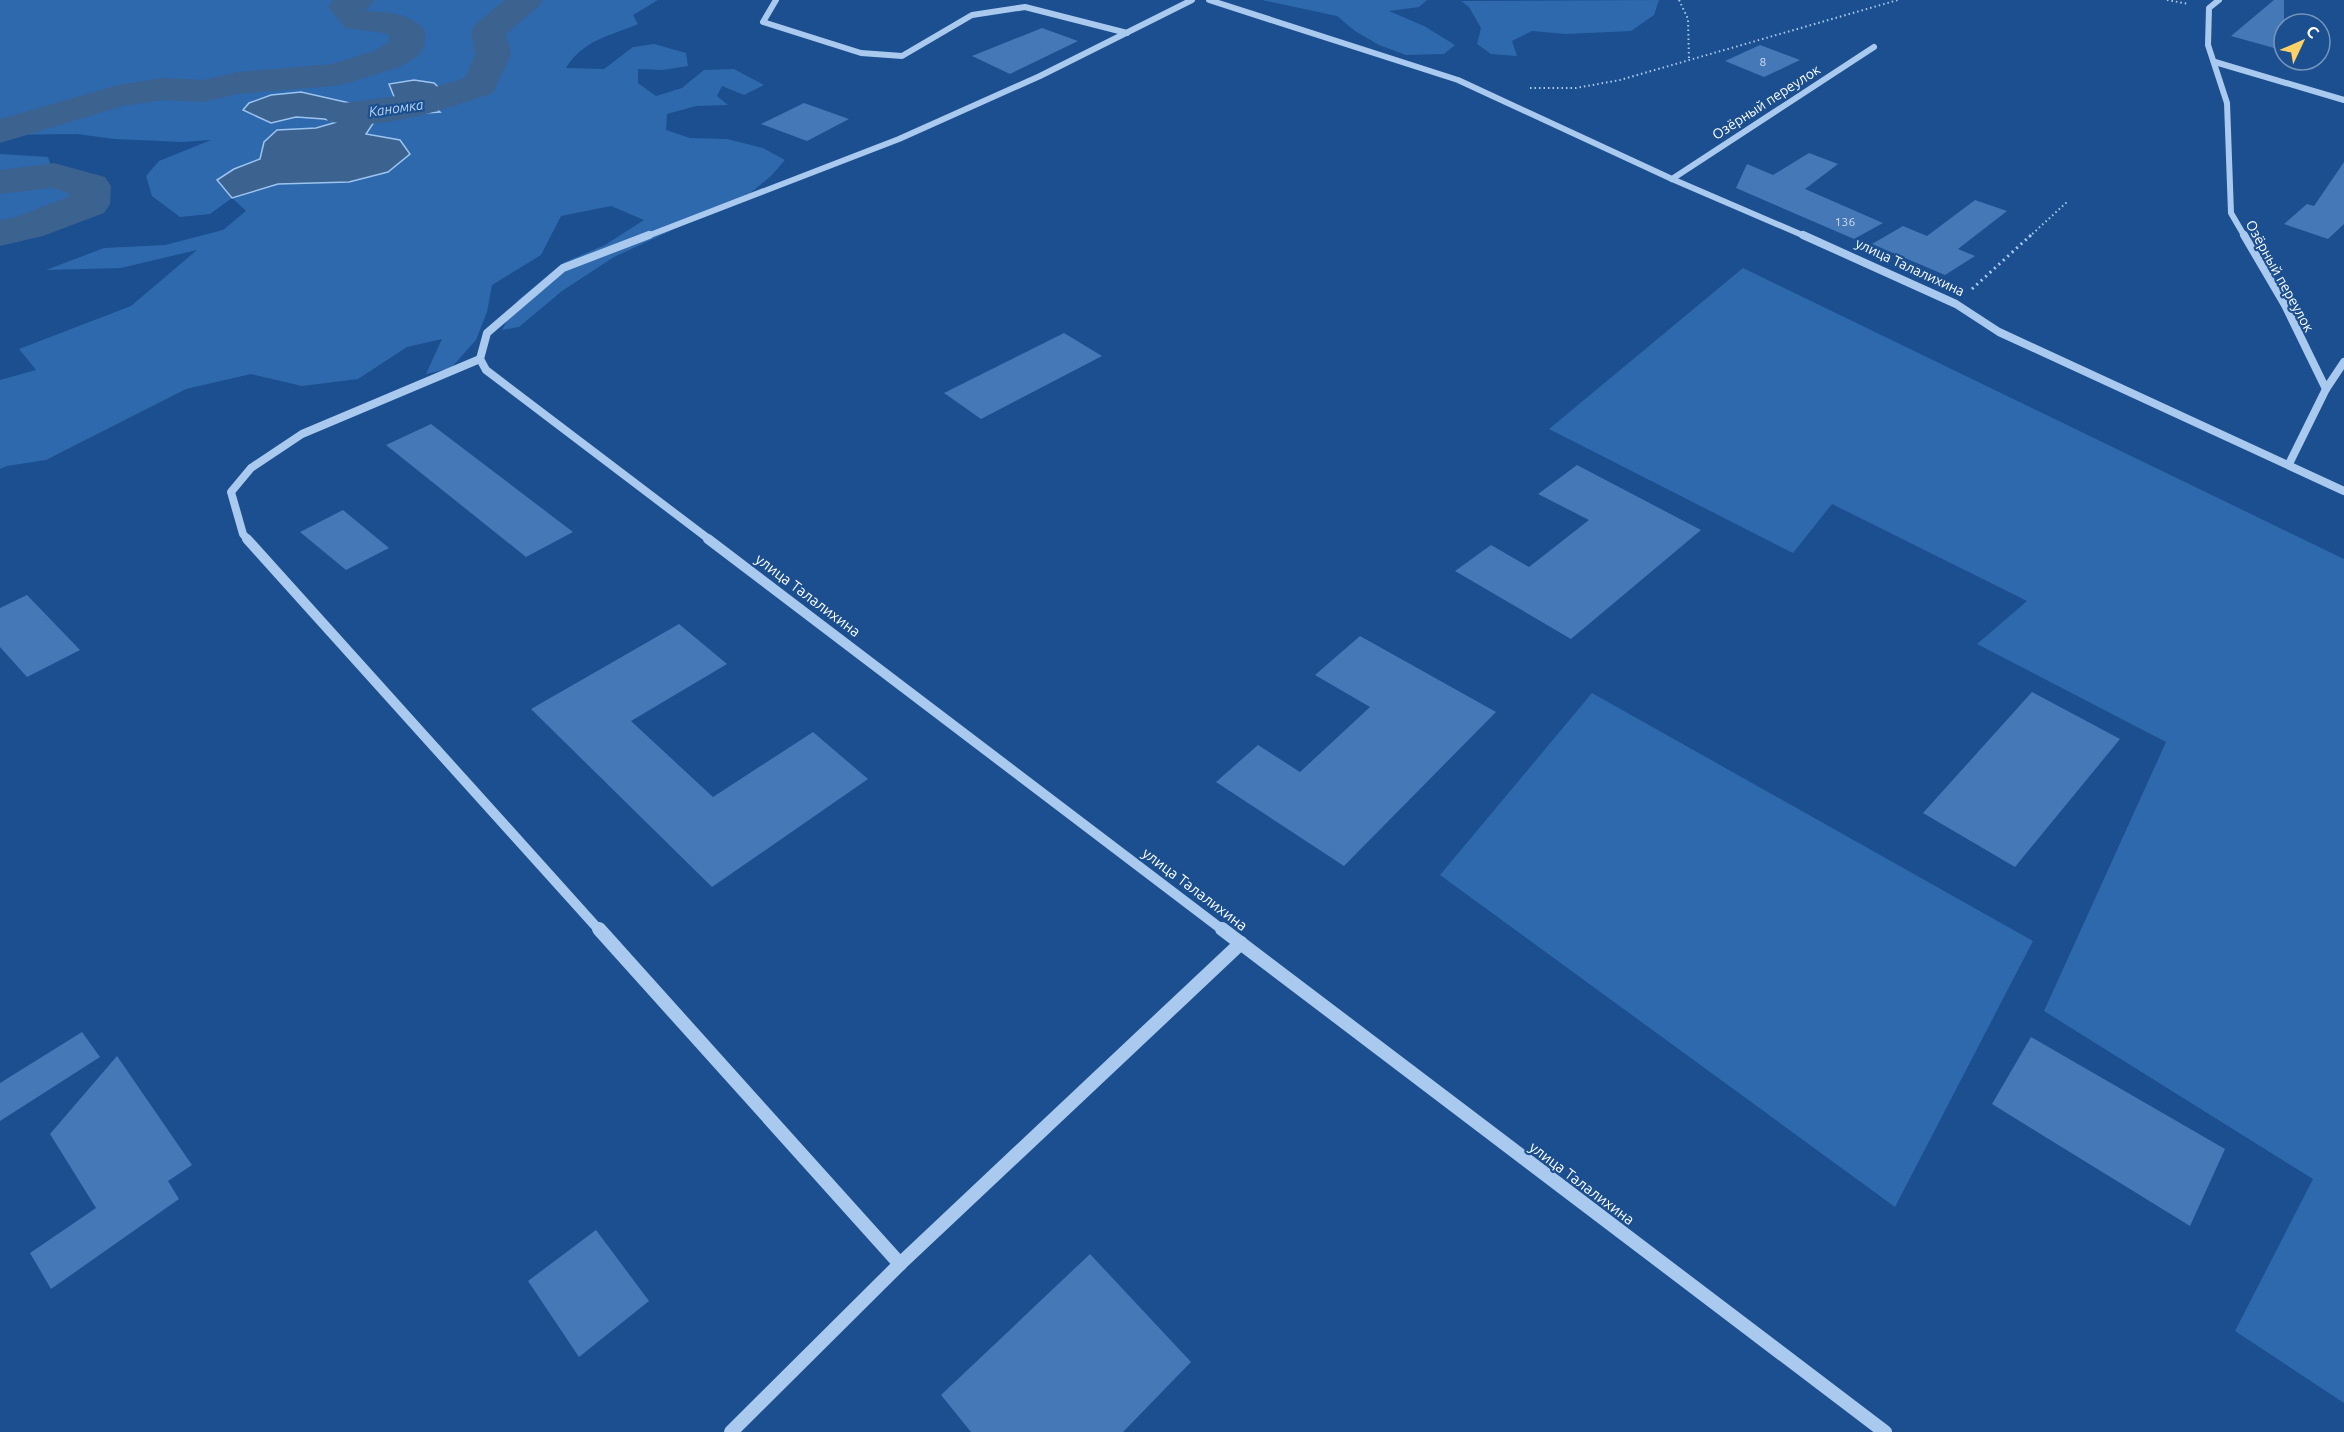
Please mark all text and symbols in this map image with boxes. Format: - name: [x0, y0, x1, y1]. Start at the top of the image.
- north arrow: [2272, 12, 2332, 72]
- text: С: [2303, 22, 2323, 42]
- house number: 8: [1760, 55, 1767, 68]
- street label: Озёрный переулок: [1709, 61, 1823, 143]
- water label: Каномка: [368, 96, 425, 120]
- house number: 136: [1835, 215, 1855, 228]
- street label: Озёрный переулок: [2243, 217, 2317, 335]
- street label: улица Талалихина: [1853, 235, 1967, 299]
- street label: улица Талалихина: [752, 550, 864, 640]
- street label: улица Талалихина: [1139, 844, 1251, 934]
- street label: улица Талалихина: [1526, 1138, 1638, 1228]

